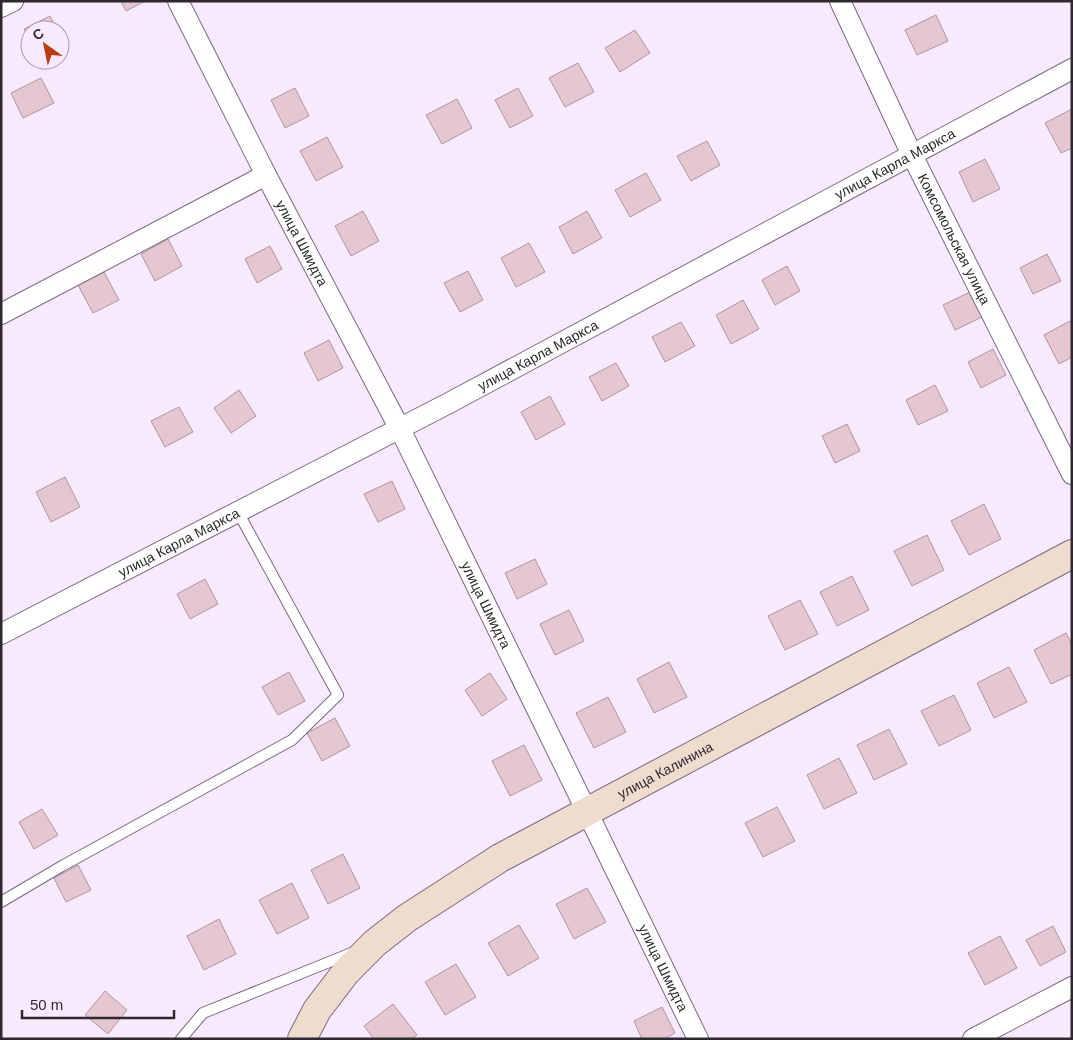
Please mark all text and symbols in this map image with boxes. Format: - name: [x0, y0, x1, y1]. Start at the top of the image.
- north arrow: [20, 20, 70, 70]
- text: С: [29, 25, 47, 44]
- street label: улица Карла Маркса: [832, 125, 958, 203]
- street label: Комсомольская улица: [915, 171, 994, 307]
- street label: улица Шмидта: [273, 197, 331, 289]
- street label: улица Карла Маркса: [475, 316, 601, 394]
- street label: улица Карла Маркса: [116, 504, 242, 580]
- street label: улица Шмидта: [458, 559, 514, 651]
- street label: улица Калинина: [615, 738, 716, 802]
- street label: улица Шмидта: [635, 922, 691, 1014]
- scale bar: [22, 988, 175, 1020]
- text: 50 m: [30, 996, 63, 1013]

